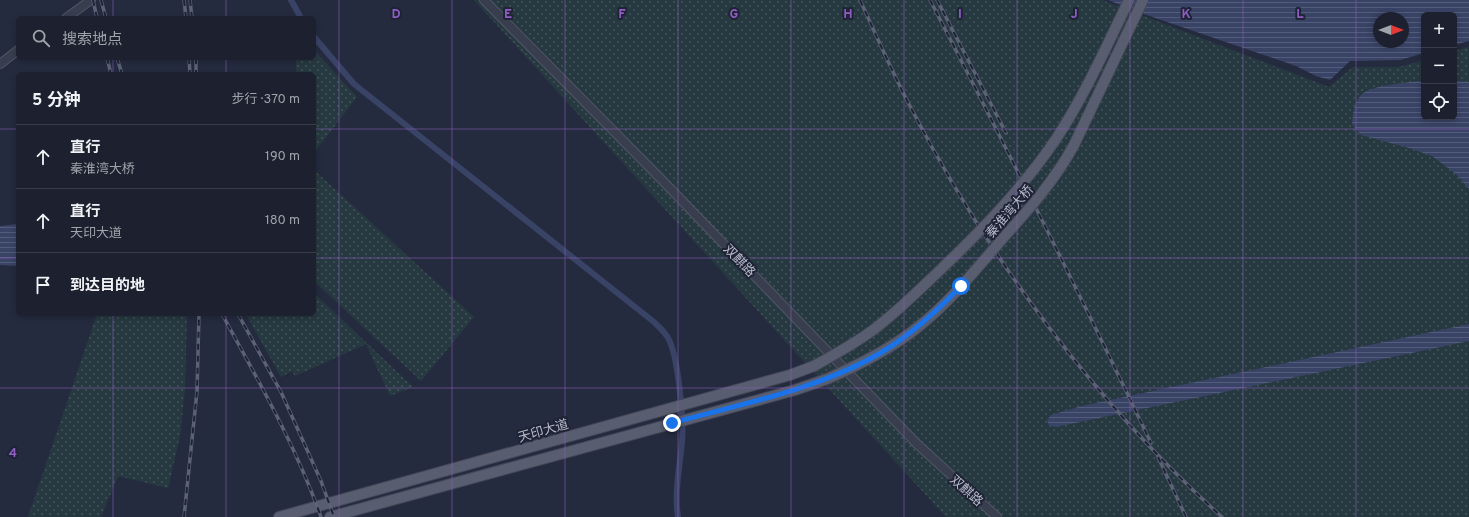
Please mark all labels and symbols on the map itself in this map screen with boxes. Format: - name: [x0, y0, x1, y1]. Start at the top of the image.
- text: D: [391, 7, 401, 23]
- text: E: [504, 7, 512, 23]
- text: F: [618, 7, 626, 23]
- text: G: [730, 7, 739, 23]
- text: H: [843, 7, 853, 23]
- text: I: [958, 7, 962, 23]
- text: J: [1070, 7, 1078, 23]
- text: K: [1181, 7, 1191, 23]
- text: L: [1296, 7, 1304, 23]
- north arrow: [1373, 12, 1409, 48]
- street label: 秦淮湾大桥: [982, 182, 1038, 242]
- street label: 双麒路: [719, 241, 759, 281]
- route start: [952, 277, 970, 295]
- route end: [663, 414, 681, 432]
- street label: 天印大道: [516, 417, 571, 447]
- text: 4: [9, 446, 17, 462]
- street label: 双麒路: [946, 472, 986, 510]

